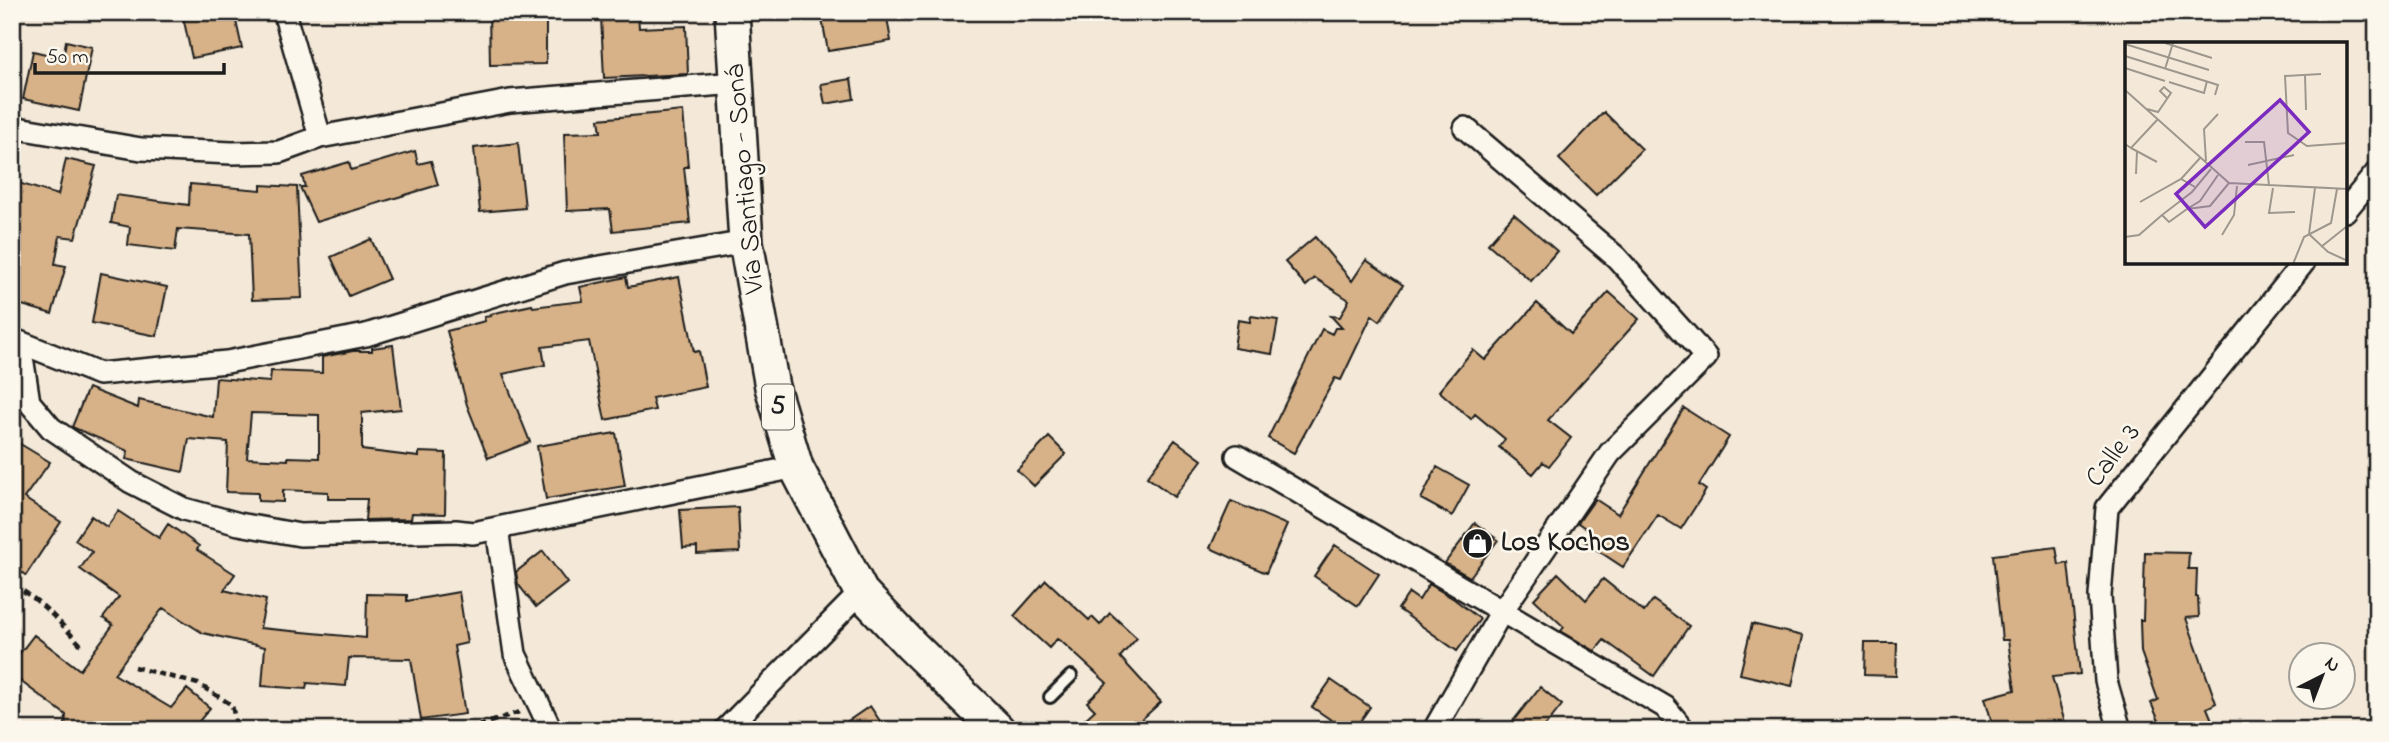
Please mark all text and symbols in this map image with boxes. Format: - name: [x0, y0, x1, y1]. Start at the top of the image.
- scale bar: [35, 32, 224, 76]
- inset map: [2125, 42, 2347, 264]
- text: 50 m: [46, 43, 89, 73]
- street label: Vía Santiago - Soná: [716, 62, 777, 297]
- road number: 5: [762, 384, 794, 430]
- street label: Calle 3: [2076, 415, 2152, 497]
- place label: Los Kochos: [1501, 523, 1630, 564]
- shop icon: Los Kochos: [1461, 526, 1495, 560]
- north arrow: [2288, 640, 2358, 710]
- text: N: [2318, 651, 2346, 680]

